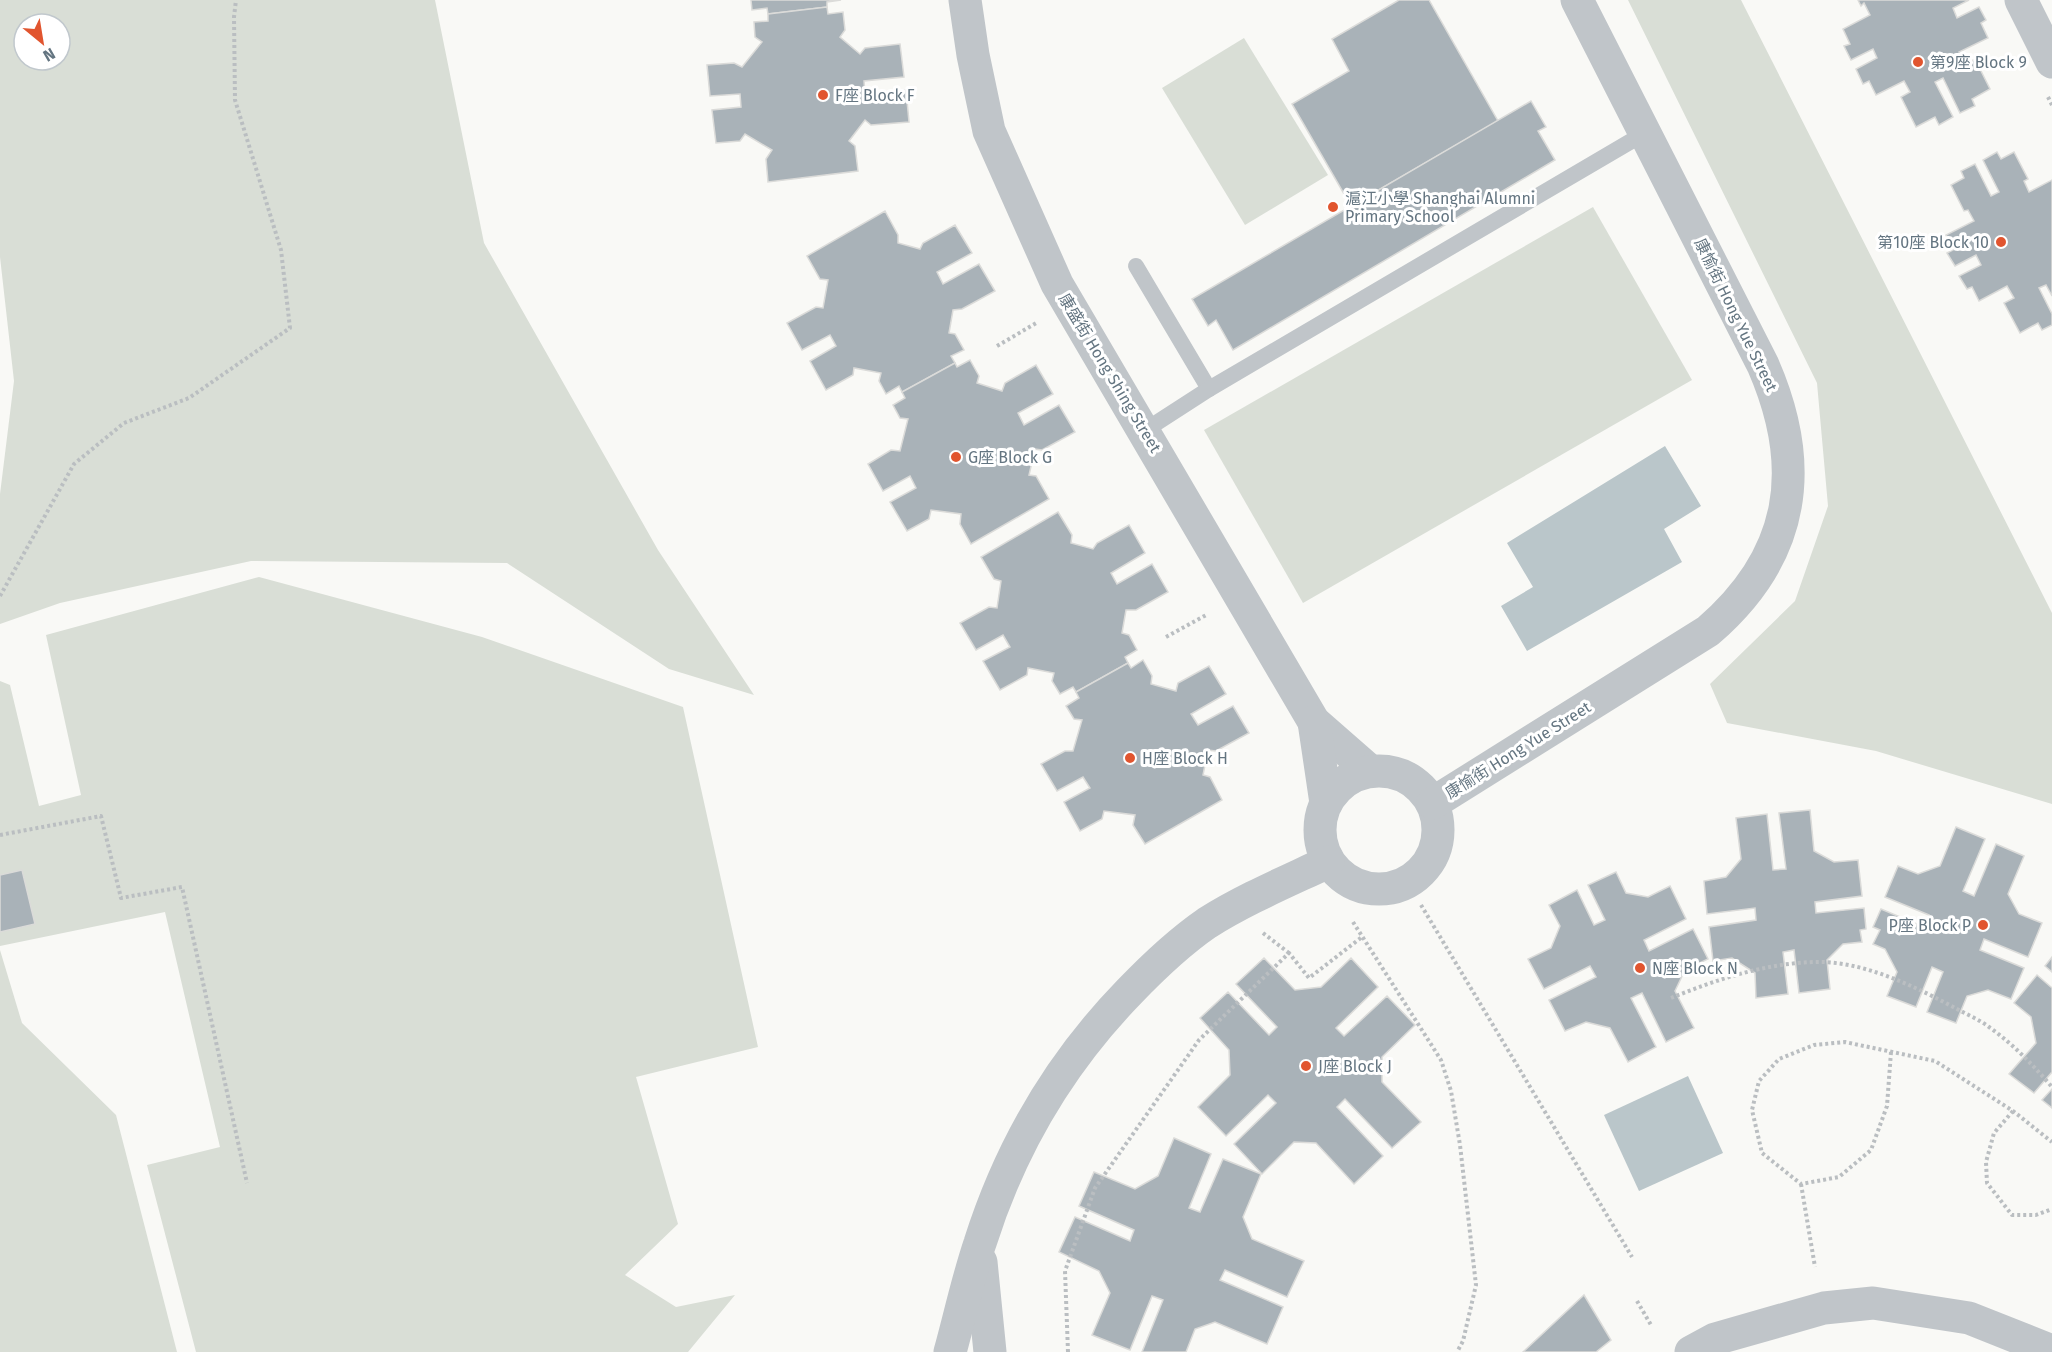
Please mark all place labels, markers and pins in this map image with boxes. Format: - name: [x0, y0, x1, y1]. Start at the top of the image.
- place label: 第9座 Block 9: [1930, 53, 2027, 72]
- marker: 第9座 Block 9: [1911, 55, 1925, 69]
- place label: F座 Block F: [835, 86, 915, 105]
- marker: F座 Block F: [816, 88, 830, 102]
- place label: 滬江小學 Shanghai Alumni Primary School: [1345, 189, 1535, 226]
- marker: 滬江小學 Shanghai Alumni Primary School: [1326, 200, 1340, 214]
- place label: 第10座 Block 10: [1877, 233, 1989, 252]
- marker: 第10座 Block 10: [1994, 235, 2008, 249]
- place label: G座 Block G: [968, 448, 1052, 467]
- marker: G座 Block G: [949, 450, 963, 464]
- place label: H座 Block H: [1142, 749, 1228, 768]
- marker: H座 Block H: [1123, 751, 1137, 765]
- place label: P座 Block P: [1888, 916, 1971, 935]
- marker: P座 Block P: [1976, 918, 1990, 932]
- place label: N座 Block N: [1652, 959, 1738, 978]
- marker: N座 Block N: [1633, 961, 1647, 975]
- place label: J座 Block J: [1318, 1057, 1392, 1076]
- marker: J座 Block J: [1299, 1059, 1313, 1073]

